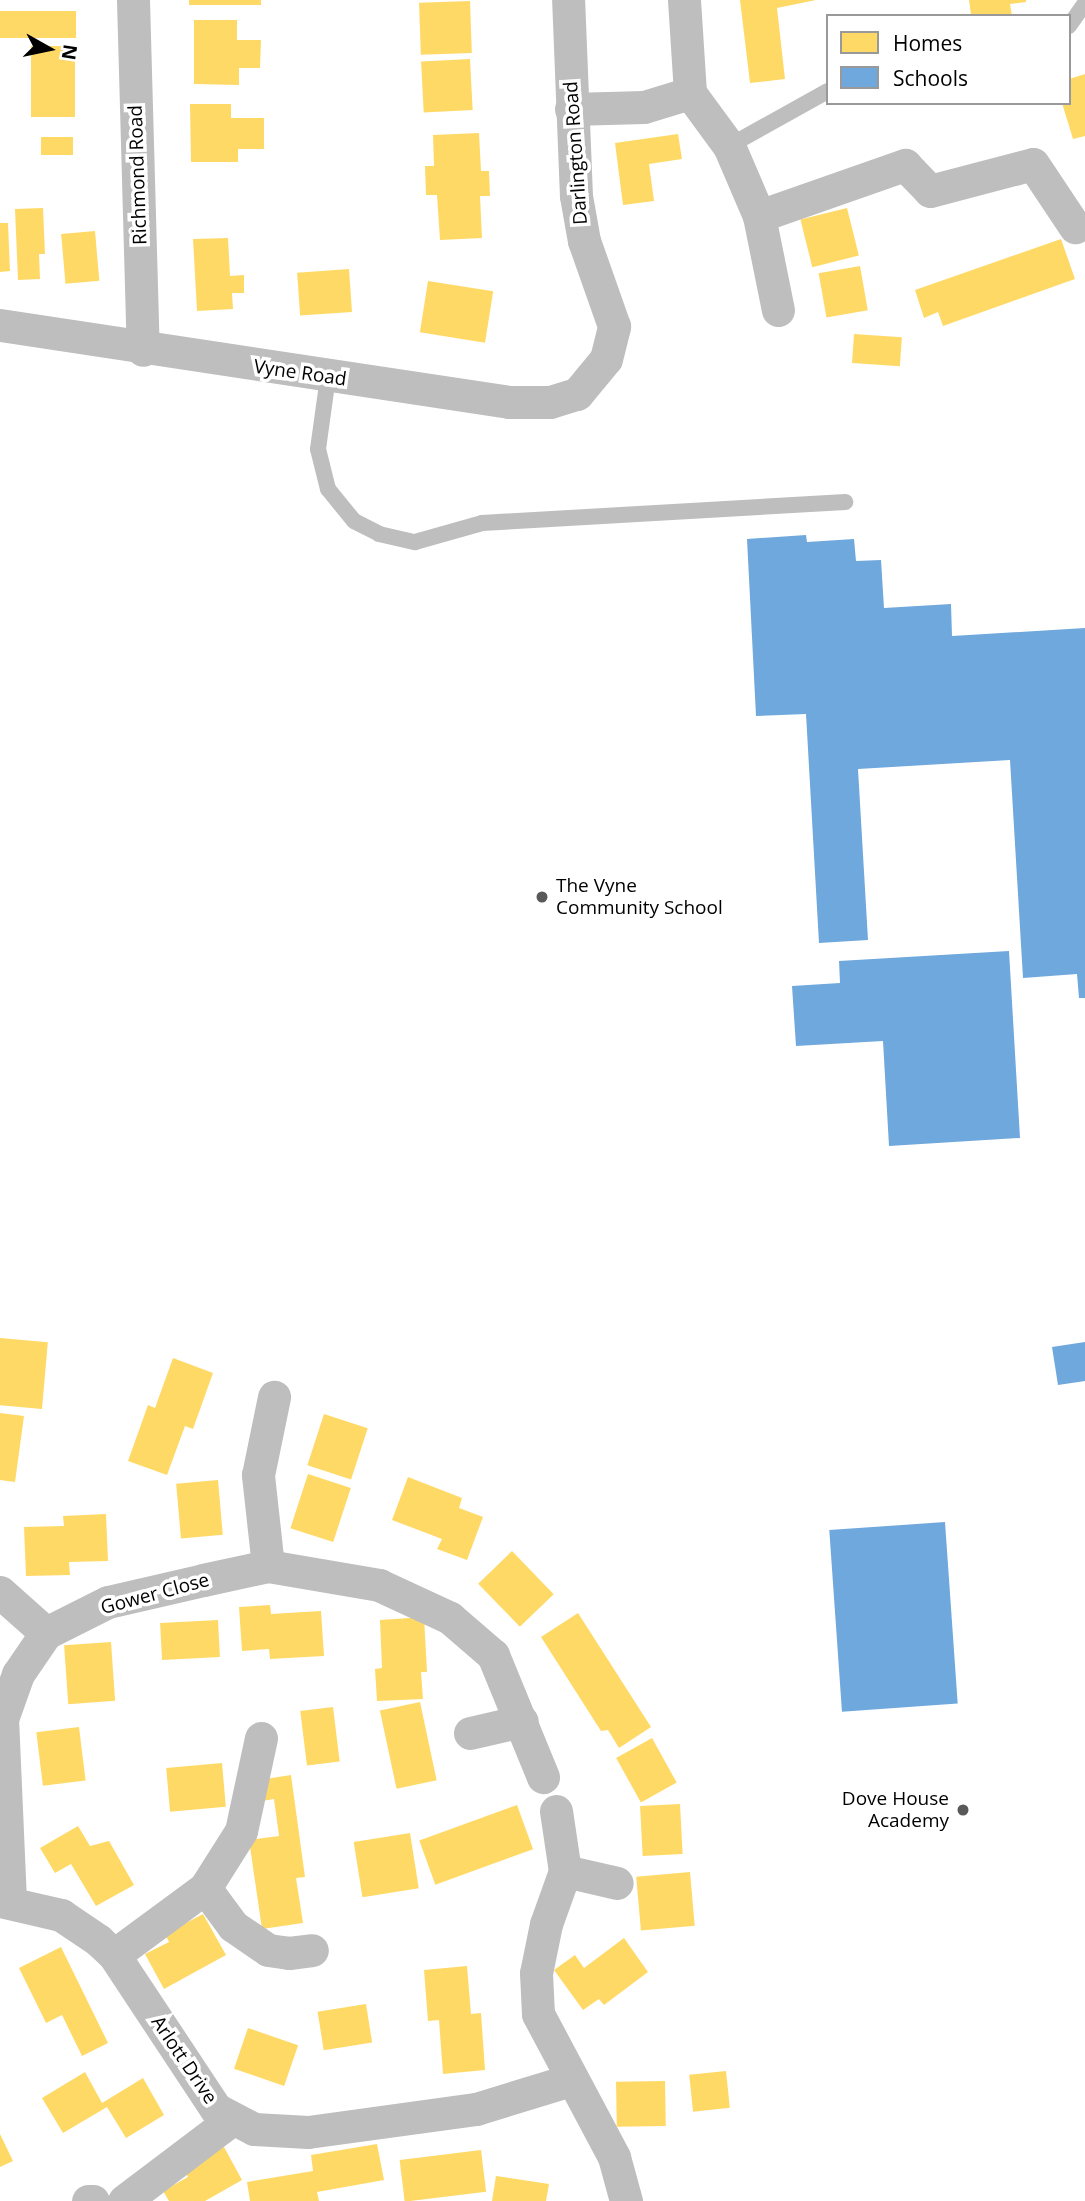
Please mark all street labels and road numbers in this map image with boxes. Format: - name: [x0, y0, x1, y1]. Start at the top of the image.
- street label: Darlington Road: [560, 80, 592, 226]
- street label: Richmond Road: [124, 105, 152, 245]
- street label: Vyne Road: [252, 355, 348, 391]
- street label: Gower Close: [98, 1569, 212, 1619]
- street label: Arlott Drive: [146, 2012, 222, 2108]

